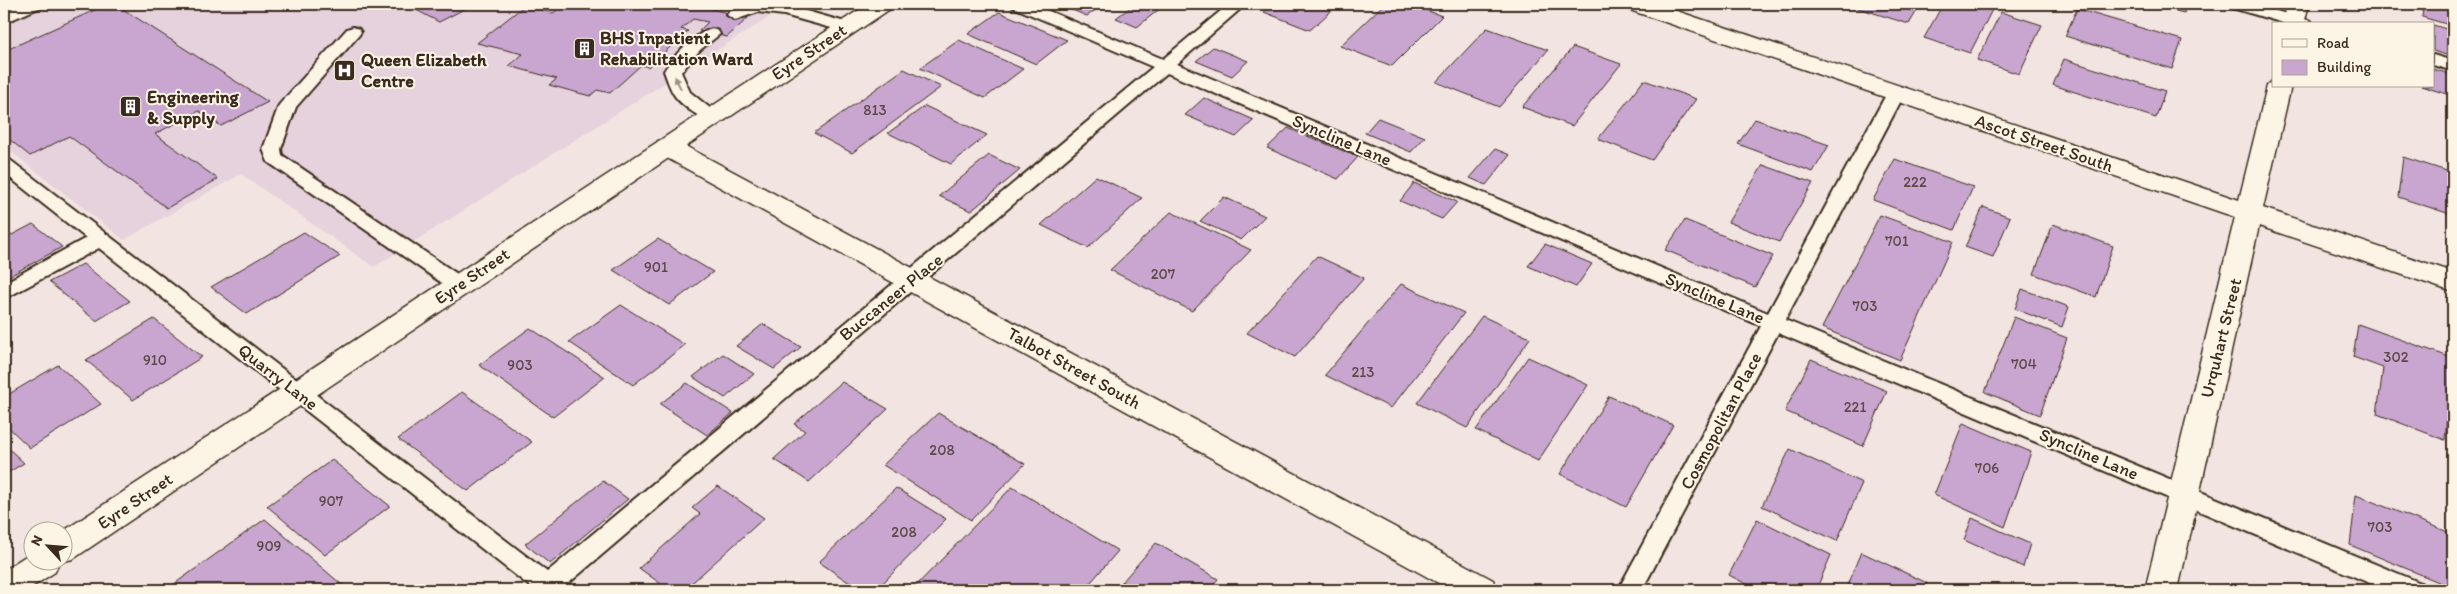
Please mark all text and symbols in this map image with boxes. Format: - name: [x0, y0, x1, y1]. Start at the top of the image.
- street label: Eyre Street: [767, 19, 851, 85]
- legend: [2272, 22, 2434, 88]
- place label: BHS Inpatient Rehabilitation Ward: [600, 27, 753, 70]
- text: Road: [2317, 34, 2350, 52]
- building icon: BHS Inpatient Rehabilitation Ward: [572, 36, 596, 60]
- place label: Queen Elizabeth Centre: [361, 49, 487, 92]
- hospital icon: Queen Elizabeth Centre: [333, 58, 357, 82]
- text: Building: [2317, 58, 2371, 76]
- one-way arrow: [674, 76, 682, 91]
- place label: Engineering & Supply: [147, 86, 240, 129]
- building icon: Engineering & Supply: [119, 95, 143, 119]
- house number: 813: [863, 101, 887, 119]
- street label: Syncline Lane: [1289, 109, 1395, 171]
- street label: Ascot Street South: [1972, 109, 2116, 177]
- house number: 222: [1903, 173, 1927, 191]
- house number: 701: [1885, 232, 1909, 250]
- street label: Eyre Street: [430, 243, 514, 309]
- street label: Buccaneer Place: [835, 248, 947, 346]
- house number: 901: [644, 258, 668, 276]
- house number: 207: [1151, 265, 1176, 283]
- street label: Syncline Lane: [1662, 267, 1768, 329]
- street label: Urquhart Street: [2196, 276, 2247, 400]
- house number: 703: [1853, 297, 1877, 315]
- street label: Talbot Street South: [1003, 322, 1145, 414]
- street label: Quarry Lane: [234, 339, 322, 415]
- house number: 302: [2383, 348, 2409, 366]
- street label: Cosmopolitan Place: [1676, 349, 1766, 493]
- house number: 910: [143, 351, 167, 369]
- house number: 704: [2011, 355, 2037, 373]
- house number: 903: [507, 356, 533, 374]
- house number: 213: [1351, 363, 1375, 381]
- house number: 221: [1844, 398, 1866, 416]
- street label: Syncline Lane: [2036, 423, 2142, 485]
- house number: 208: [929, 441, 955, 459]
- house number: 706: [1975, 459, 1999, 477]
- street label: Eyre Street: [93, 468, 177, 534]
- house number: 907: [319, 492, 344, 510]
- house number: 703: [2368, 518, 2392, 536]
- north arrow: [22, 522, 72, 572]
- house number: 208: [891, 523, 917, 541]
- text: N: [27, 533, 46, 548]
- house number: 909: [257, 537, 282, 555]

